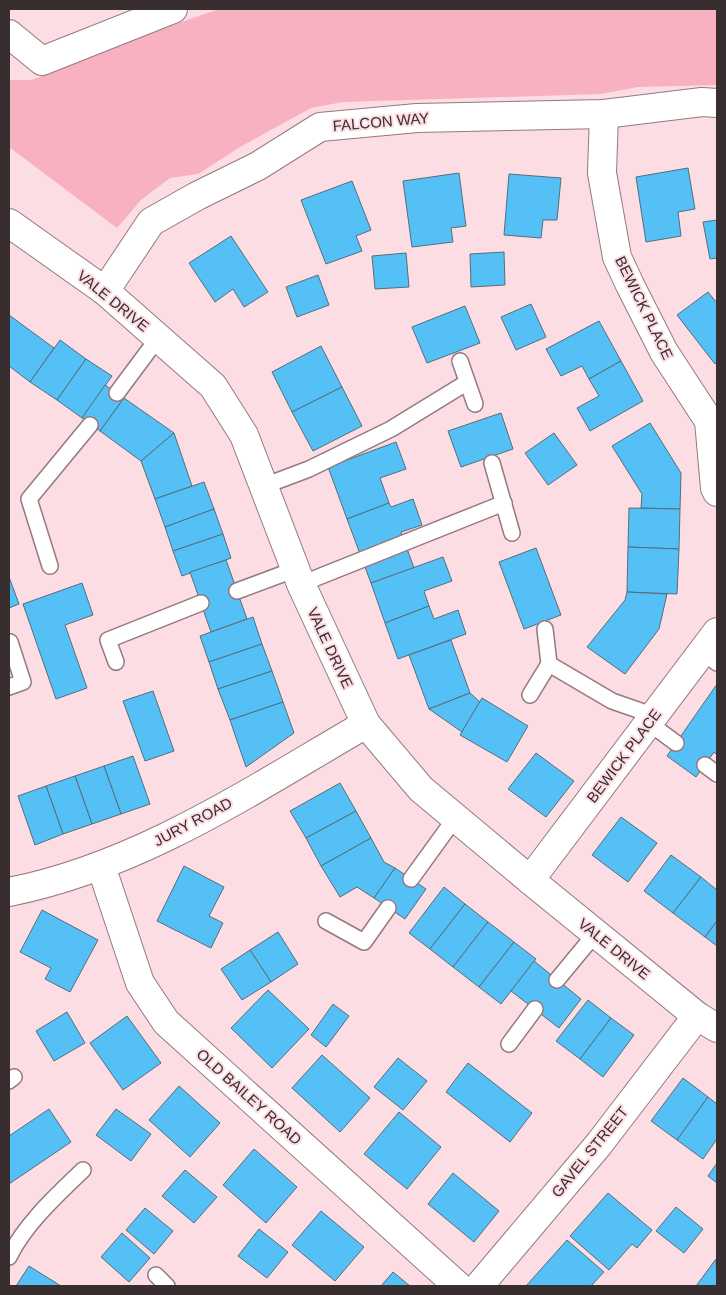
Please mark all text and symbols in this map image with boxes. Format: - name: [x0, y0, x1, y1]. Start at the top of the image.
- street label: FALCON WAY: [332, 109, 430, 134]
- street label: BEWICK PLACE: [612, 253, 677, 362]
- street label: VALE DRIVE: [74, 267, 153, 335]
- street label: VALE DRIVE: [304, 605, 357, 691]
- street label: BEWICK PLACE: [583, 706, 664, 806]
- street label: JURY ROAD: [151, 794, 235, 849]
- street label: VALE DRIVE: [575, 915, 654, 983]
- street label: OLD BAILEY ROAD: [194, 1045, 305, 1148]
- street label: GAVEL STREET: [548, 1103, 631, 1200]

